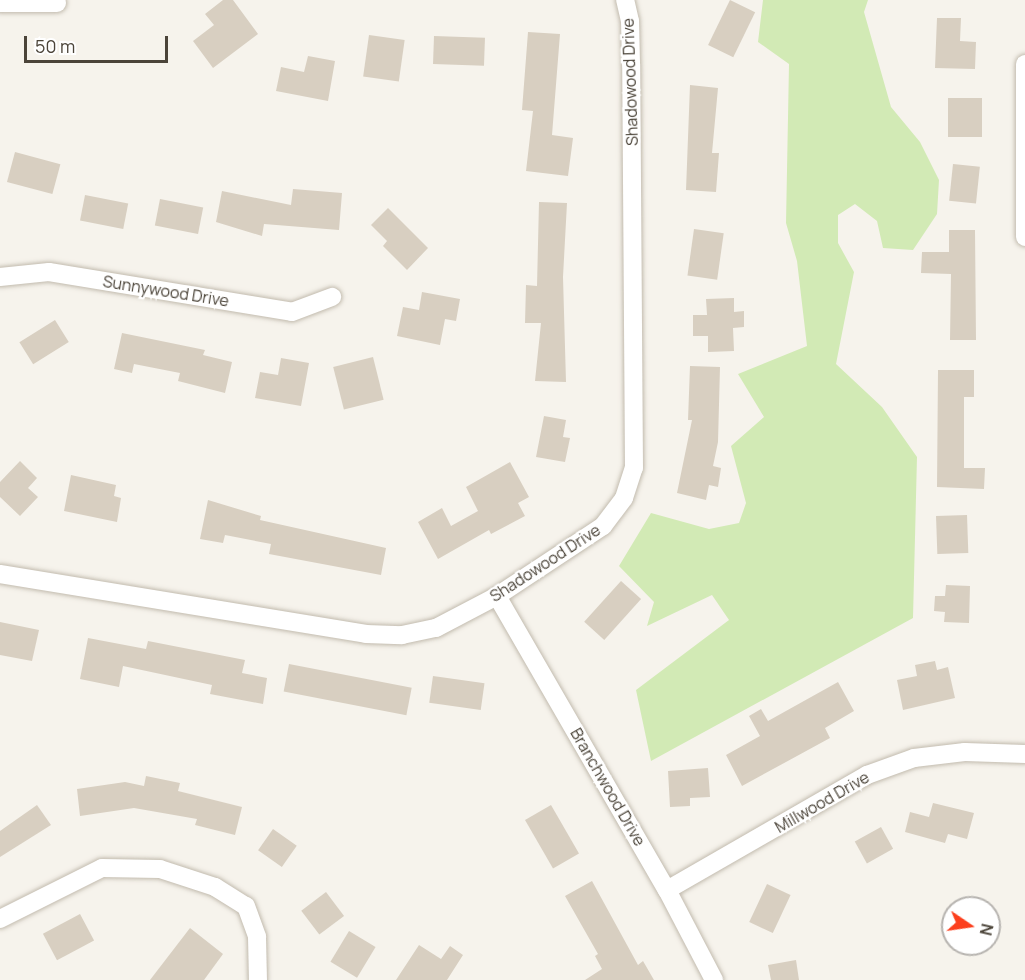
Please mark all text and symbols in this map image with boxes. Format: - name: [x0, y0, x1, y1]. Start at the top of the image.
- street label: Shadowood Drive: [618, 18, 642, 146]
- scale bar: [27, 24, 171, 62]
- text: 50 m: [35, 34, 75, 58]
- street label: Sunnywood Drive: [102, 272, 230, 310]
- street label: Shadowood Drive: [486, 520, 604, 606]
- street label: Branchwood Drive: [566, 725, 650, 849]
- street label: Millwood Drive: [771, 767, 873, 837]
- north arrow: [941, 896, 1001, 956]
- text: N: [975, 922, 999, 938]

